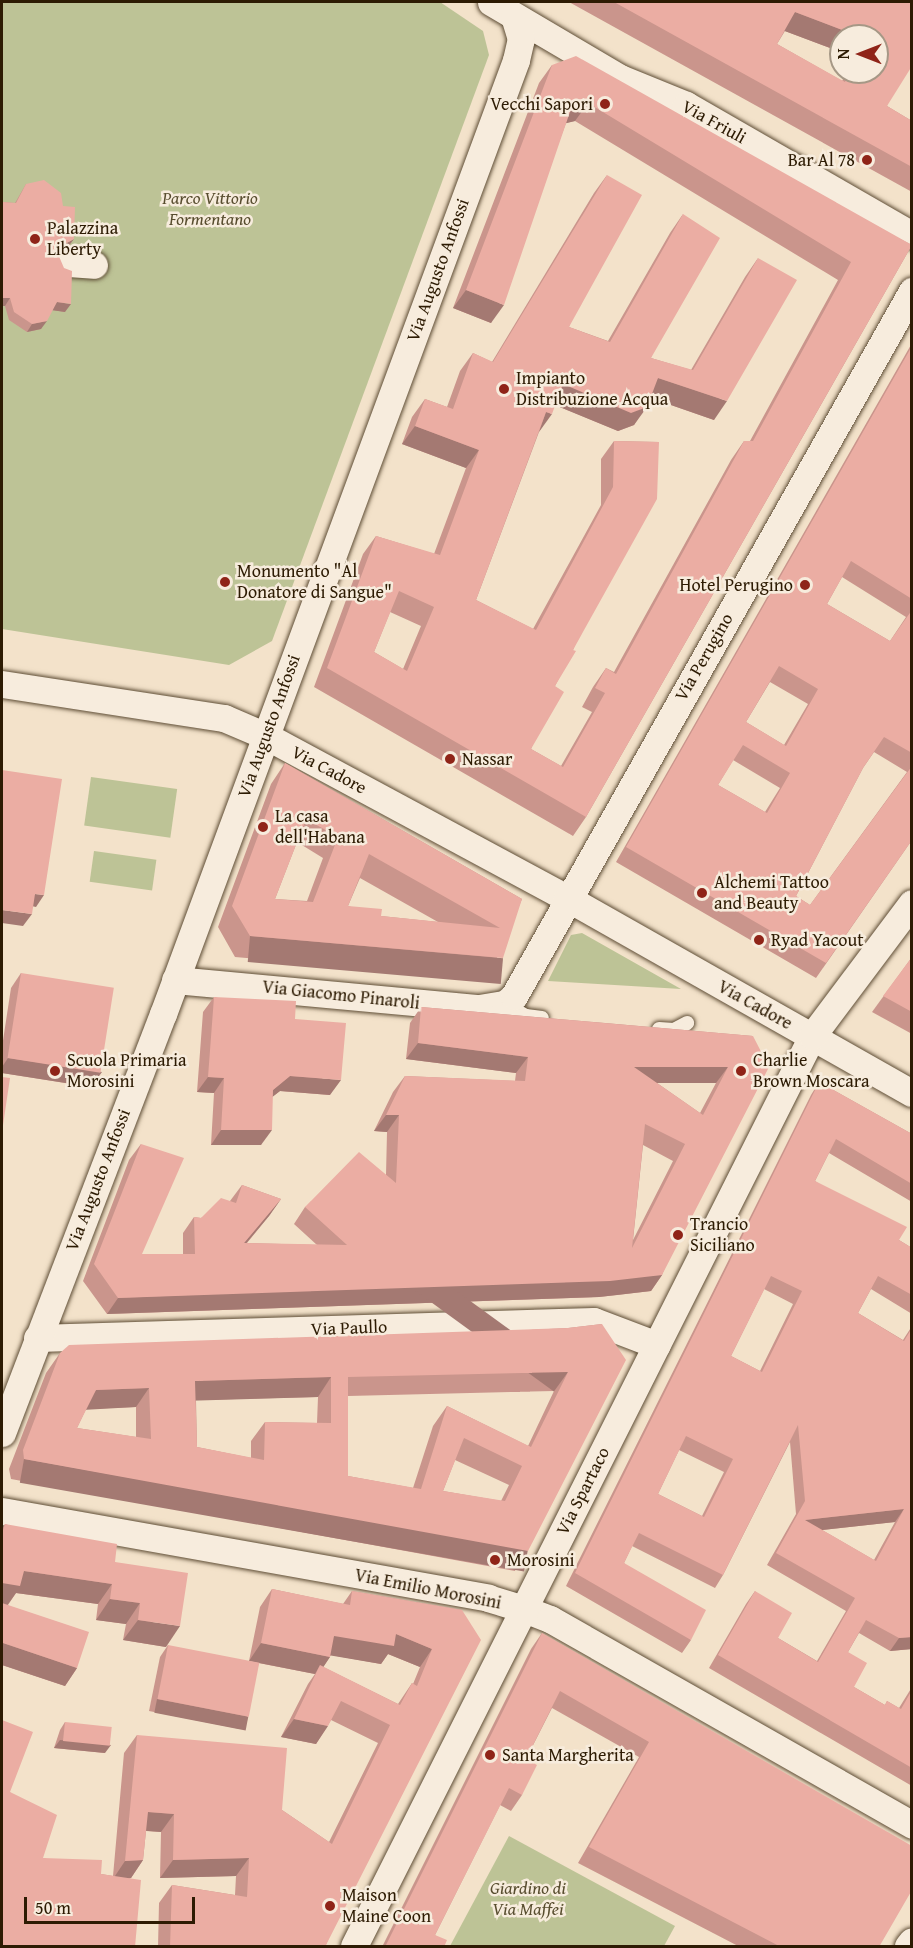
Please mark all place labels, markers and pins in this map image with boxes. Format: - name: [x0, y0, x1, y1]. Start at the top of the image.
- place label: Vecchi Sapori: [490, 93, 593, 115]
- marker: Vecchi Sapori: [598, 97, 612, 111]
- place label: Bar Al 78: [788, 149, 855, 171]
- marker: Bar Al 78: [860, 153, 874, 167]
- place label: Palazzina Liberty: [47, 218, 118, 260]
- marker: Palazzina Liberty: [28, 232, 42, 246]
- place label: Impianto Distribuzione Acqua: [516, 368, 668, 410]
- marker: Impianto Distribuzione Acqua: [497, 382, 511, 396]
- place label: Monumento "Al Donatore di Sangue": [237, 561, 392, 604]
- place label: Hotel Perugino: [679, 574, 793, 596]
- marker: Monumento "Al Donatore di Sangue": [218, 575, 232, 589]
- marker: Hotel Perugino: [798, 578, 812, 592]
- place label: Nassar: [462, 748, 512, 770]
- marker: Nassar: [443, 752, 457, 766]
- place label: La casa dell'Habana: [275, 806, 365, 848]
- marker: La casa dell'Habana: [256, 820, 270, 834]
- place label: Alchemi Tattoo and Beauty: [714, 872, 829, 914]
- marker: Alchemi Tattoo and Beauty: [695, 886, 709, 900]
- place label: Ryad Yacout: [771, 929, 864, 951]
- marker: Ryad Yacout: [752, 933, 766, 947]
- place label: Scuola Primaria Morosini: [67, 1050, 187, 1092]
- place label: Charlie Brown Moscara: [753, 1050, 869, 1092]
- marker: Scuola Primaria Morosini: [48, 1064, 62, 1078]
- marker: Charlie Brown Moscara: [734, 1064, 748, 1078]
- place label: Trancio Siciliano: [690, 1214, 755, 1256]
- marker: Trancio Siciliano: [671, 1228, 685, 1242]
- place label: Morosini: [507, 1549, 575, 1571]
- marker: Morosini: [488, 1553, 502, 1567]
- place label: Santa Margherita: [502, 1744, 634, 1766]
- marker: Santa Margherita: [483, 1748, 497, 1762]
- place label: Maison Maine Coon: [342, 1885, 431, 1928]
- marker: Maison Maine Coon: [323, 1899, 337, 1913]

